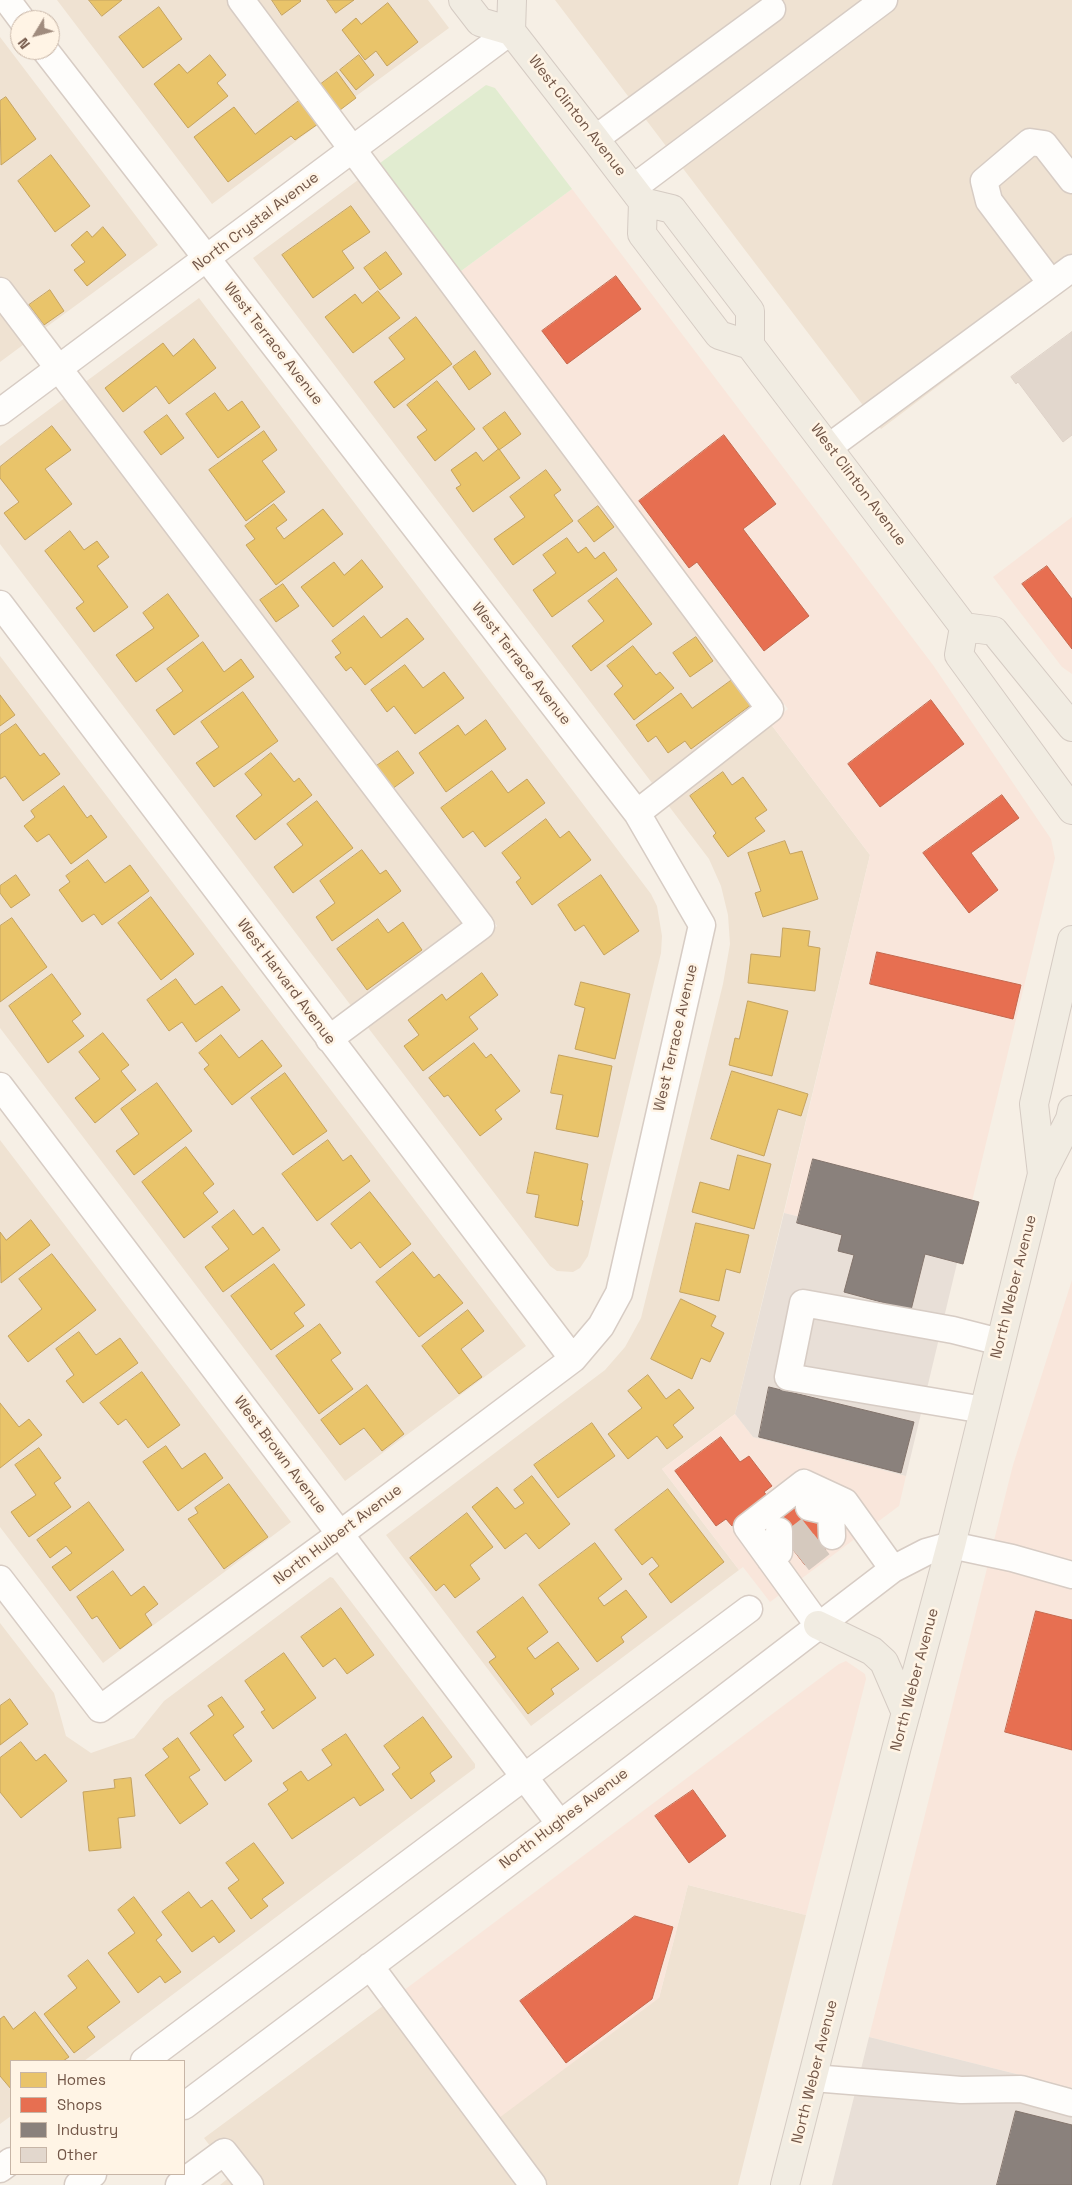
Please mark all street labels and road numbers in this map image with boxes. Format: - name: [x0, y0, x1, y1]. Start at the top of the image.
- street label: West Clinton Avenue: [524, 52, 630, 180]
- street label: North Crystal Avenue: [189, 169, 323, 275]
- street label: West Terrace Avenue: [220, 279, 326, 409]
- street label: West Clinton Avenue: [806, 420, 910, 550]
- street label: West Terrace Avenue: [468, 599, 574, 729]
- street label: West Harvard Avenue: [233, 916, 339, 1048]
- street label: West Terrace Avenue: [650, 963, 702, 1113]
- street label: North Weber Avenue: [987, 1213, 1041, 1361]
- street label: West Brown Avenue: [230, 1393, 330, 1517]
- street label: North Hulbert Avenue: [271, 1481, 405, 1589]
- street label: North Weber Avenue: [887, 1606, 943, 1754]
- street label: North Hughes Avenue: [496, 1765, 632, 1873]
- street label: North Weber Avenue: [788, 1998, 842, 2146]

